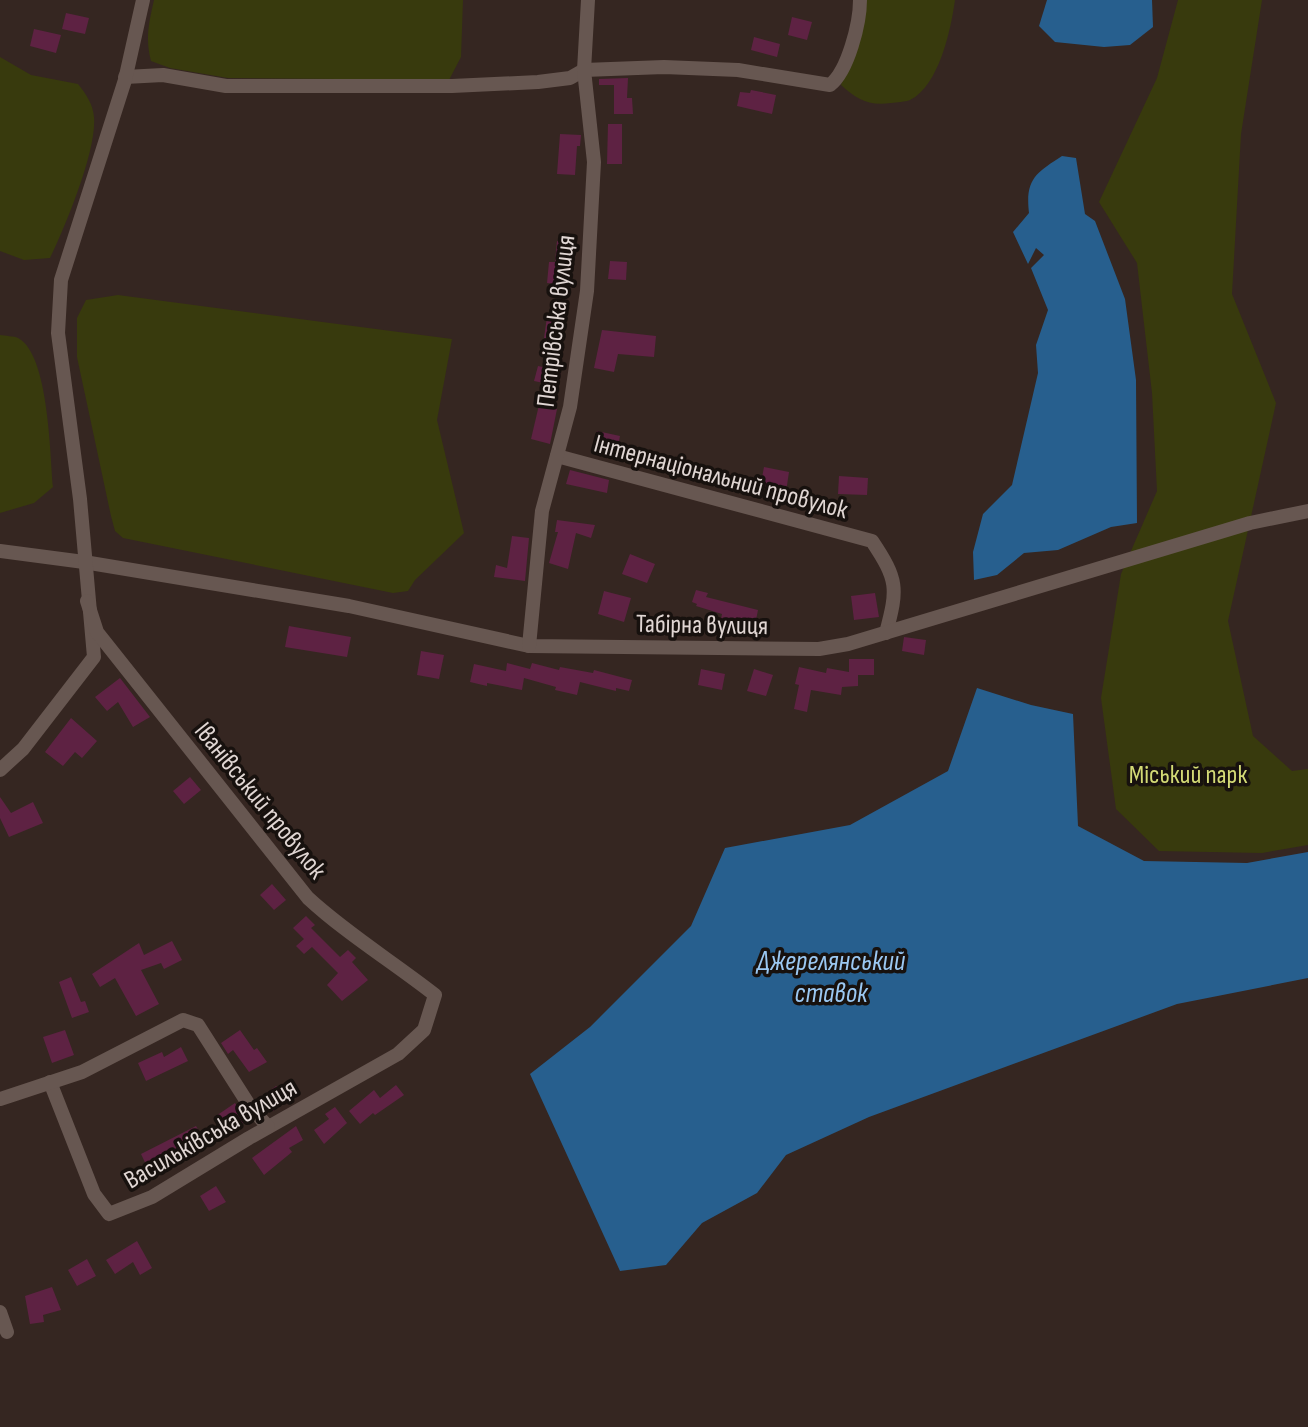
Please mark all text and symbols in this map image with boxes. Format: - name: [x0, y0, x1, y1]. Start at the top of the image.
- street label: Петрівська вулиця: [531, 233, 582, 409]
- street label: Інтернаціональний провулок: [590, 429, 851, 526]
- street label: Табірна вулиця: [636, 609, 768, 642]
- street label: Іванівський провулок: [187, 717, 332, 886]
- park label: Міський парк: [1129, 760, 1247, 791]
- water label: Джерелянський ставок: [755, 945, 906, 1010]
- street label: Васильківська вулиця: [119, 1072, 303, 1196]

